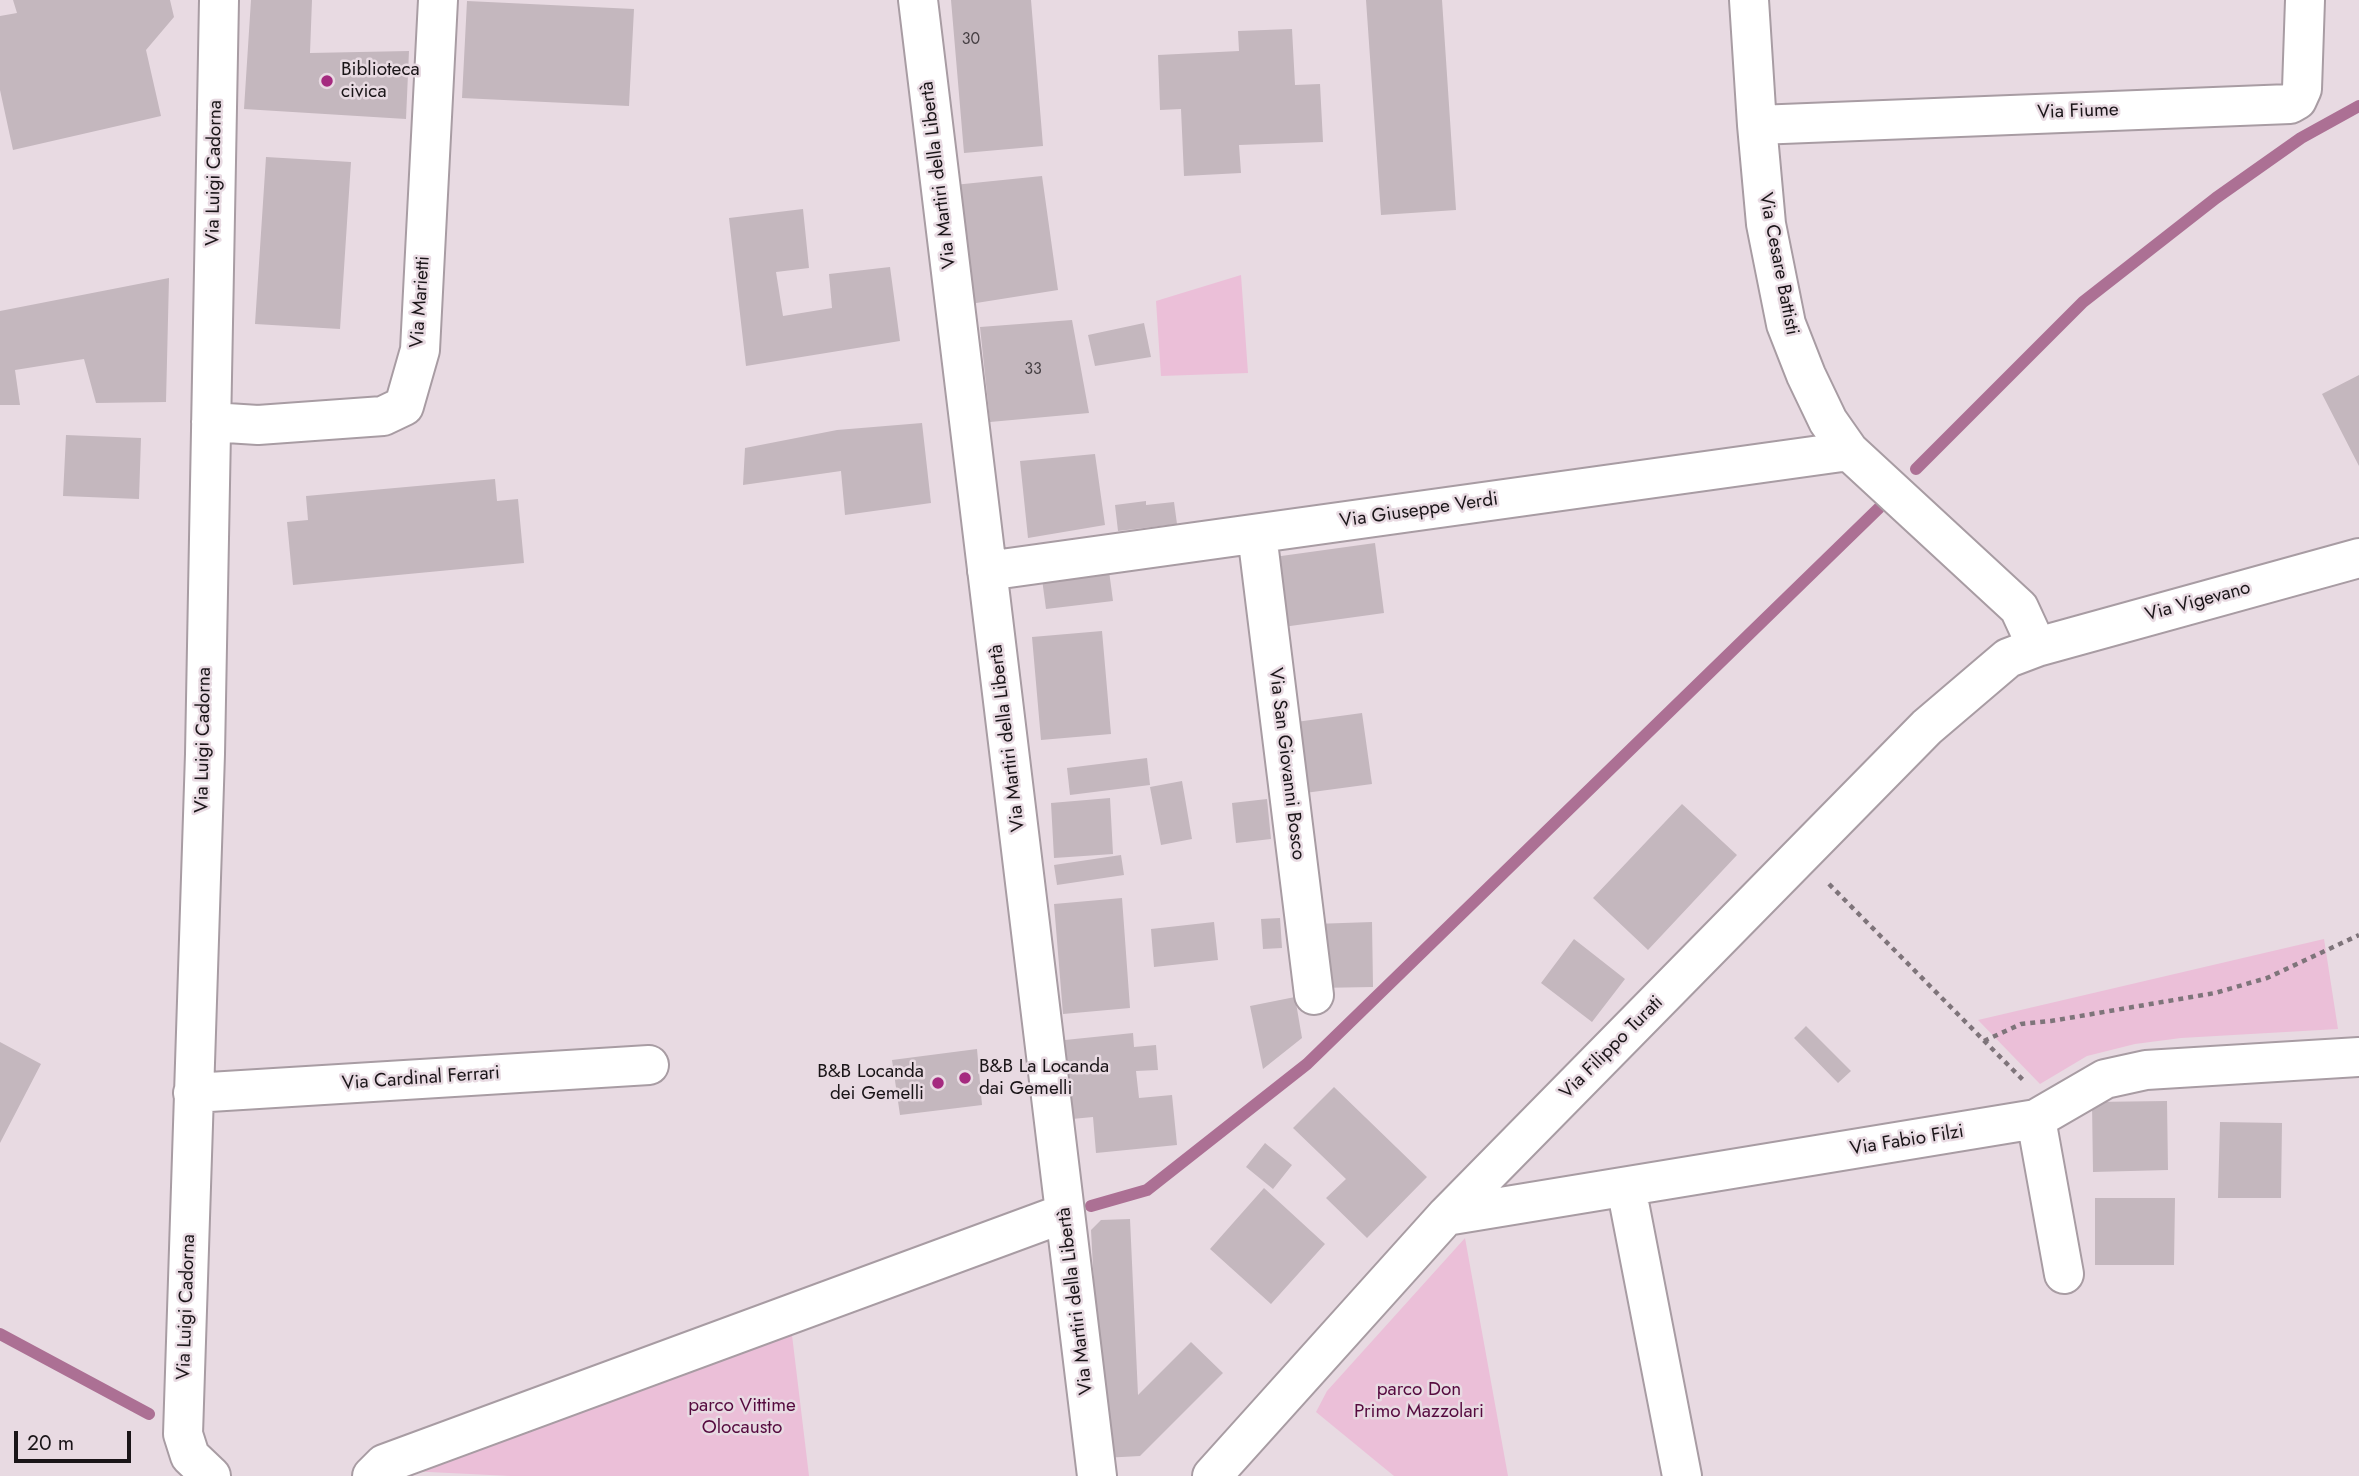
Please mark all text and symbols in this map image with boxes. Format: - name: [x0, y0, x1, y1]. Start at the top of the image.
- house number: 30: [962, 30, 980, 50]
- place label: Biblioteca civica: [341, 59, 420, 103]
- marker: Biblioteca civica: [319, 73, 335, 89]
- street label: Via Martiri della Libertà: [916, 80, 962, 270]
- street label: Via Fiume: [2037, 99, 2119, 125]
- street label: Via Luigi Cadorna: [202, 100, 228, 246]
- street label: Via Cesare Battisti: [1753, 191, 1803, 337]
- street label: Via Marietti: [406, 255, 436, 349]
- house number: 33: [1024, 360, 1042, 380]
- street label: Via Giuseppe Verdi: [1338, 489, 1500, 533]
- street label: Via Vigevano: [2143, 577, 2253, 627]
- street label: Via Martiri della Libertà: [985, 643, 1031, 833]
- street label: Via Luigi Cadorna: [191, 667, 217, 813]
- street label: Via San Giovanni Bosco: [1263, 667, 1309, 861]
- street label: Via Filippo Turati: [1556, 992, 1668, 1104]
- place label: B&B La Locanda dai Gemelli: [979, 1056, 1109, 1100]
- place label: B&B Locanda dei Gemelli: [817, 1061, 924, 1105]
- street label: Via Cardinal Ferrari: [341, 1062, 501, 1096]
- marker: B&B La Locanda dai Gemelli: [957, 1070, 973, 1086]
- marker: B&B Locanda dei Gemelli: [930, 1075, 946, 1091]
- street label: Via Fabio Filzi: [1849, 1121, 1965, 1161]
- street label: Via Martiri della Libertà: [1053, 1206, 1099, 1396]
- street label: Via Luigi Cadorna: [173, 1234, 201, 1380]
- park label: parco Don Primo Mazzolari: [1354, 1379, 1484, 1423]
- park label: parco Vittime Olocausto: [688, 1395, 796, 1439]
- scale bar: [18, 1416, 135, 1460]
- text: 20 m: [27, 1428, 74, 1458]

